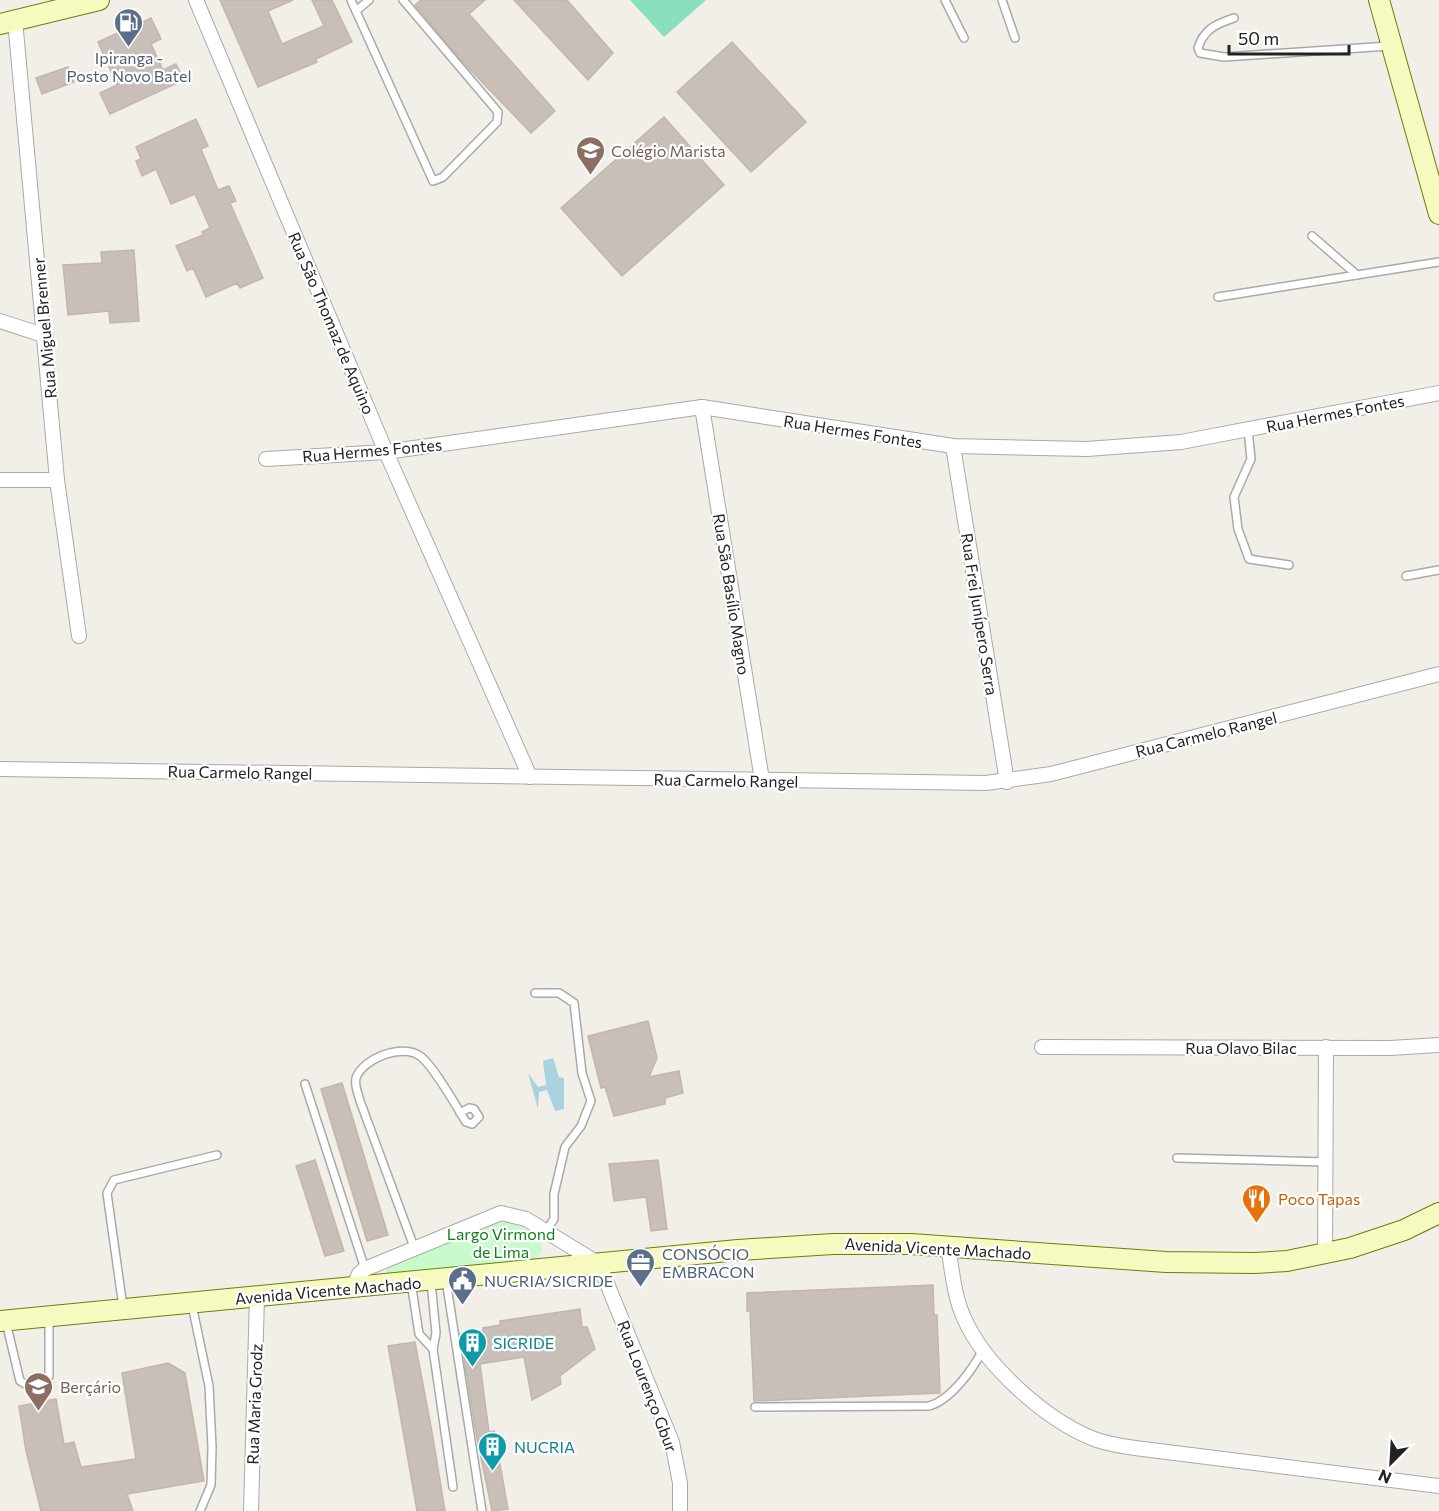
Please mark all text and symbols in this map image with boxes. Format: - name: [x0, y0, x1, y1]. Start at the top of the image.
- fuel station icon: Ipiranga - Posto Novo Batel: [113, 6, 145, 48]
- scale bar: [1229, 18, 1349, 56]
- text: 50 m: [1238, 27, 1279, 49]
- place label: Ipiranga - Posto Novo Batel: [67, 48, 192, 85]
- school or university icon: Colégio Marista: [574, 134, 606, 176]
- place label: Colégio Marista: [611, 141, 726, 160]
- street label: Rua São Thomaz de Aquino: [285, 229, 379, 417]
- street label: Rua Miguel Brenner: [28, 256, 60, 399]
- street label: Rua Hermes Fontes: [1264, 390, 1406, 436]
- street label: Rua Hermes Fontes: [782, 411, 924, 451]
- street label: Rua Hermes Fontes: [301, 434, 443, 466]
- street label: Rua São Basílio Magno: [710, 512, 754, 676]
- street label: Rua Frei Junípero Serra: [958, 532, 1002, 696]
- street label: Rua Carmelo Rangel: [1133, 707, 1279, 761]
- street label: Rua Carmelo Rangel: [167, 761, 313, 783]
- street label: Rua Carmelo Rangel: [653, 769, 799, 791]
- street label: Rua Olavo Bilac: [1185, 1038, 1297, 1057]
- restaurant icon: Poco Tapas: [1241, 1182, 1273, 1224]
- place label: Poco Tapas: [1278, 1189, 1360, 1208]
- park label: Largo Virmond de Lima: [447, 1224, 555, 1261]
- street label: Avenida Vicente Machado: [844, 1234, 1032, 1262]
- place label: CONSÓCIO EMBRACON: [662, 1244, 755, 1281]
- office icon: CONSÓCIO EMBRACON: [625, 1246, 657, 1288]
- public building icon: NUCRIA/SICRIDE: [447, 1264, 479, 1306]
- place label: NUCRIA/SICRIDE: [484, 1271, 613, 1290]
- street label: Avenida Vicente Machado: [234, 1272, 422, 1308]
- street label: Rua Lourenço Gbur: [614, 1318, 682, 1455]
- building icon: SICRIDE: [456, 1326, 488, 1368]
- place label: SICRIDE: [493, 1333, 554, 1352]
- street label: Rua Maria Grodz: [242, 1343, 266, 1465]
- school or university icon: Berçário: [23, 1370, 55, 1412]
- place label: Berçário: [60, 1377, 121, 1396]
- building icon: NUCRIA: [477, 1430, 509, 1472]
- north arrow: [1361, 1433, 1421, 1493]
- place label: NUCRIA: [514, 1437, 575, 1456]
- text: N: [1375, 1466, 1394, 1488]

